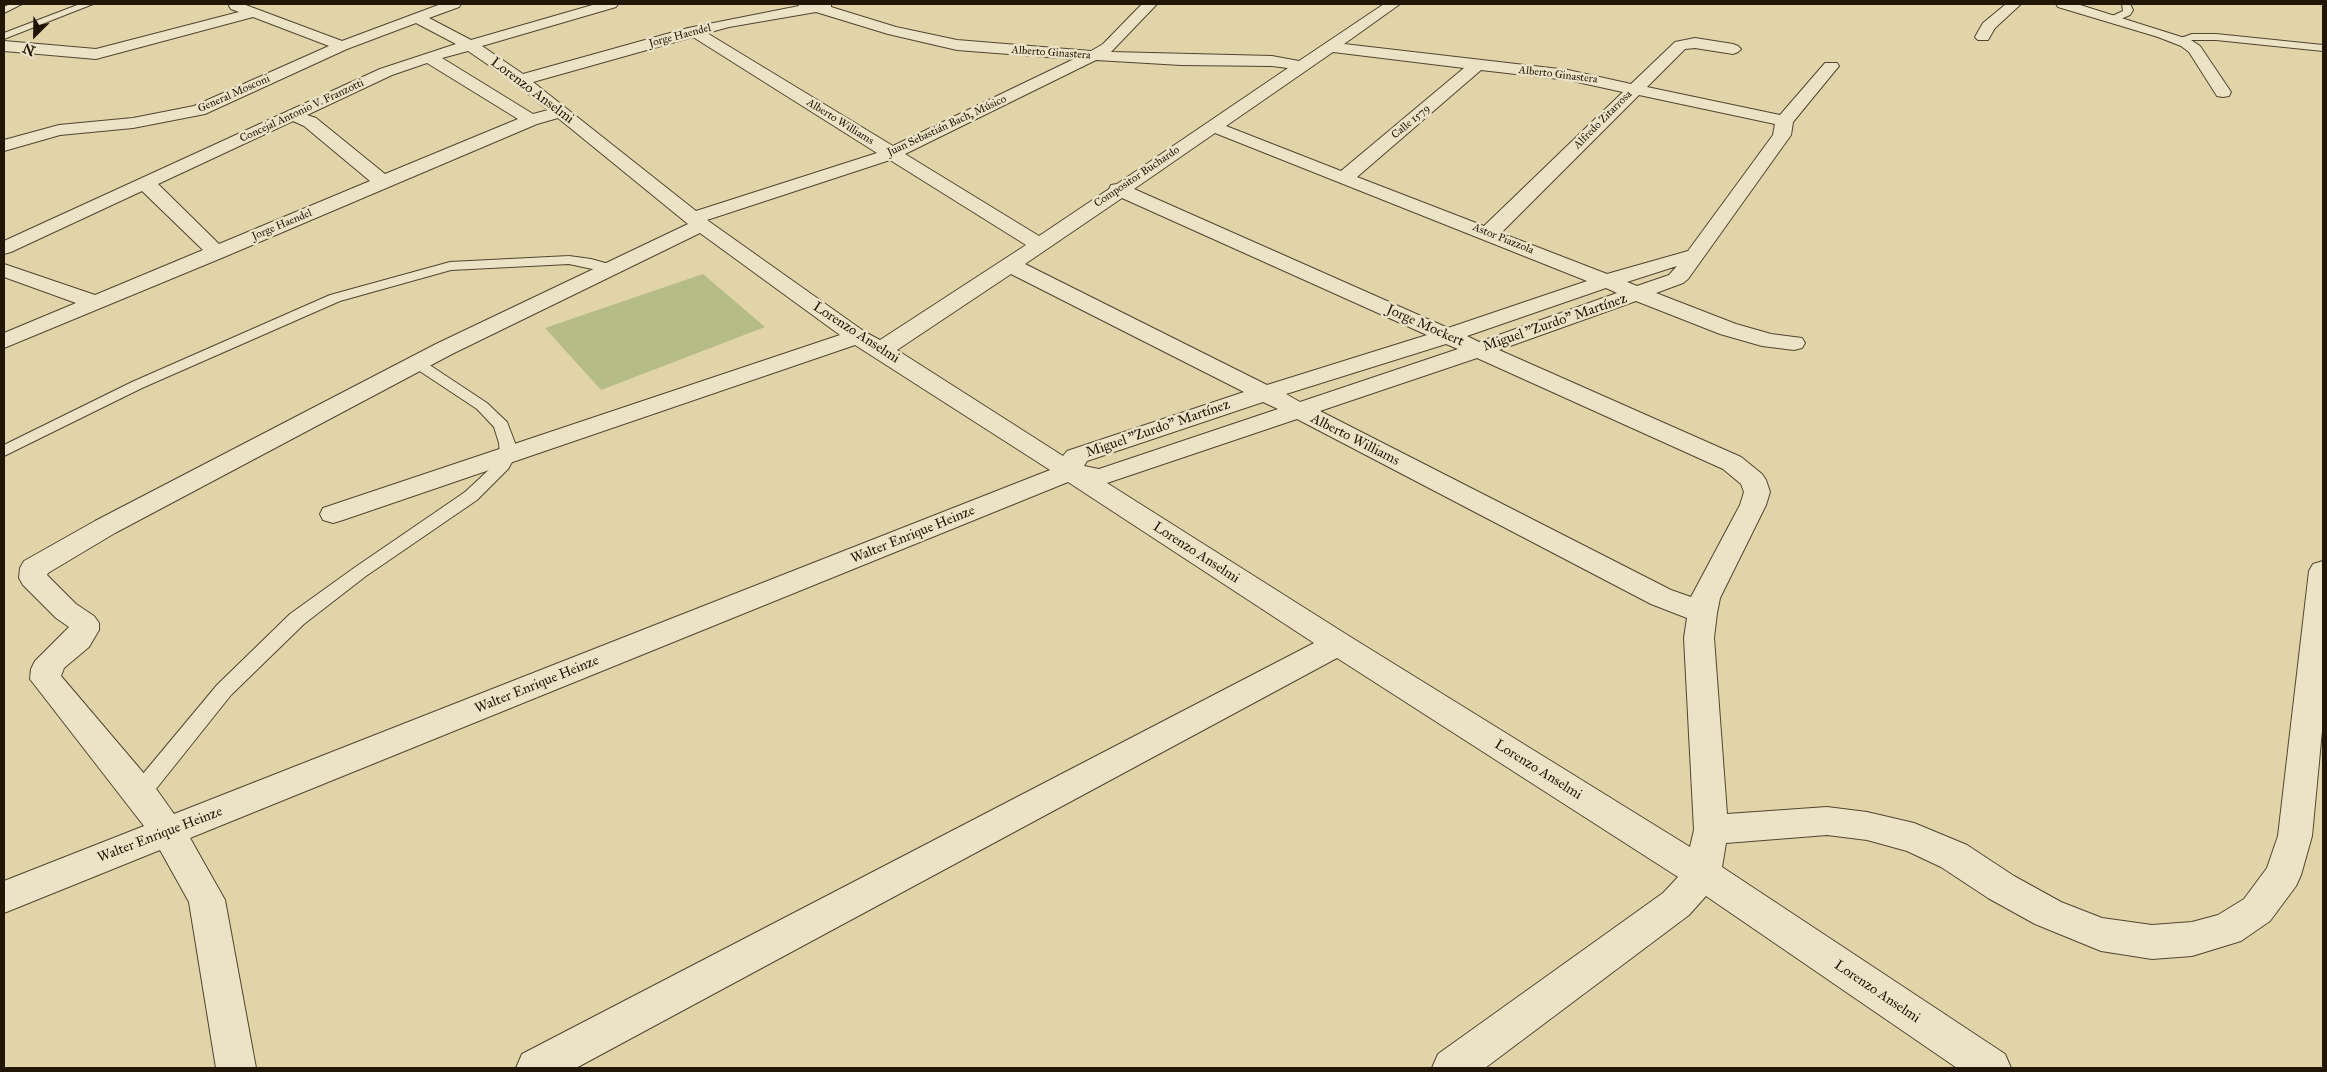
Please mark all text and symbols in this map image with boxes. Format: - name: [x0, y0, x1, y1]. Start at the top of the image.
- north arrow: [10, 10, 60, 60]
- street label: Jorge Haendel: [647, 21, 713, 51]
- text: N: [20, 39, 38, 59]
- street label: Alberto Ginastera: [1011, 44, 1091, 62]
- street label: Lorenzo Anselmi: [487, 54, 577, 128]
- street label: Alberto Ginastera: [1518, 64, 1598, 86]
- street label: General Mosconi: [196, 72, 272, 116]
- street label: Concejal Antonio V. Franzotti: [238, 76, 366, 146]
- street label: Alfredo Zitarrosa: [1571, 88, 1635, 152]
- street label: Juan Sebastián Bach, Músico: [885, 93, 1009, 159]
- street label: Alberto Williams: [804, 96, 876, 148]
- street label: Calle 1579: [1389, 102, 1433, 142]
- street label: Compositor Buchardo: [1092, 144, 1182, 210]
- street label: Jorge Haendel: [250, 206, 314, 244]
- street label: Astor Piazzola: [1471, 221, 1535, 257]
- street label: Miguel "Zurdo" Martínez: [1481, 290, 1629, 356]
- street label: Lorenzo Anselmi: [809, 299, 903, 367]
- street label: Jorge Mockert: [1384, 301, 1466, 351]
- street label: Miguel "Zurdo" Martínez: [1084, 396, 1232, 462]
- street label: Alberto Williams: [1308, 410, 1402, 470]
- street label: Walter Enrique Heinze: [848, 502, 978, 568]
- street label: Lorenzo Anselmi: [1149, 519, 1243, 587]
- street label: Walter Enrique Heinze: [472, 652, 602, 718]
- street label: Lorenzo Anselmi: [1491, 736, 1585, 804]
- street label: Walter Enrique Heinze: [95, 803, 225, 867]
- street label: Lorenzo Anselmi: [1831, 957, 1923, 1027]

